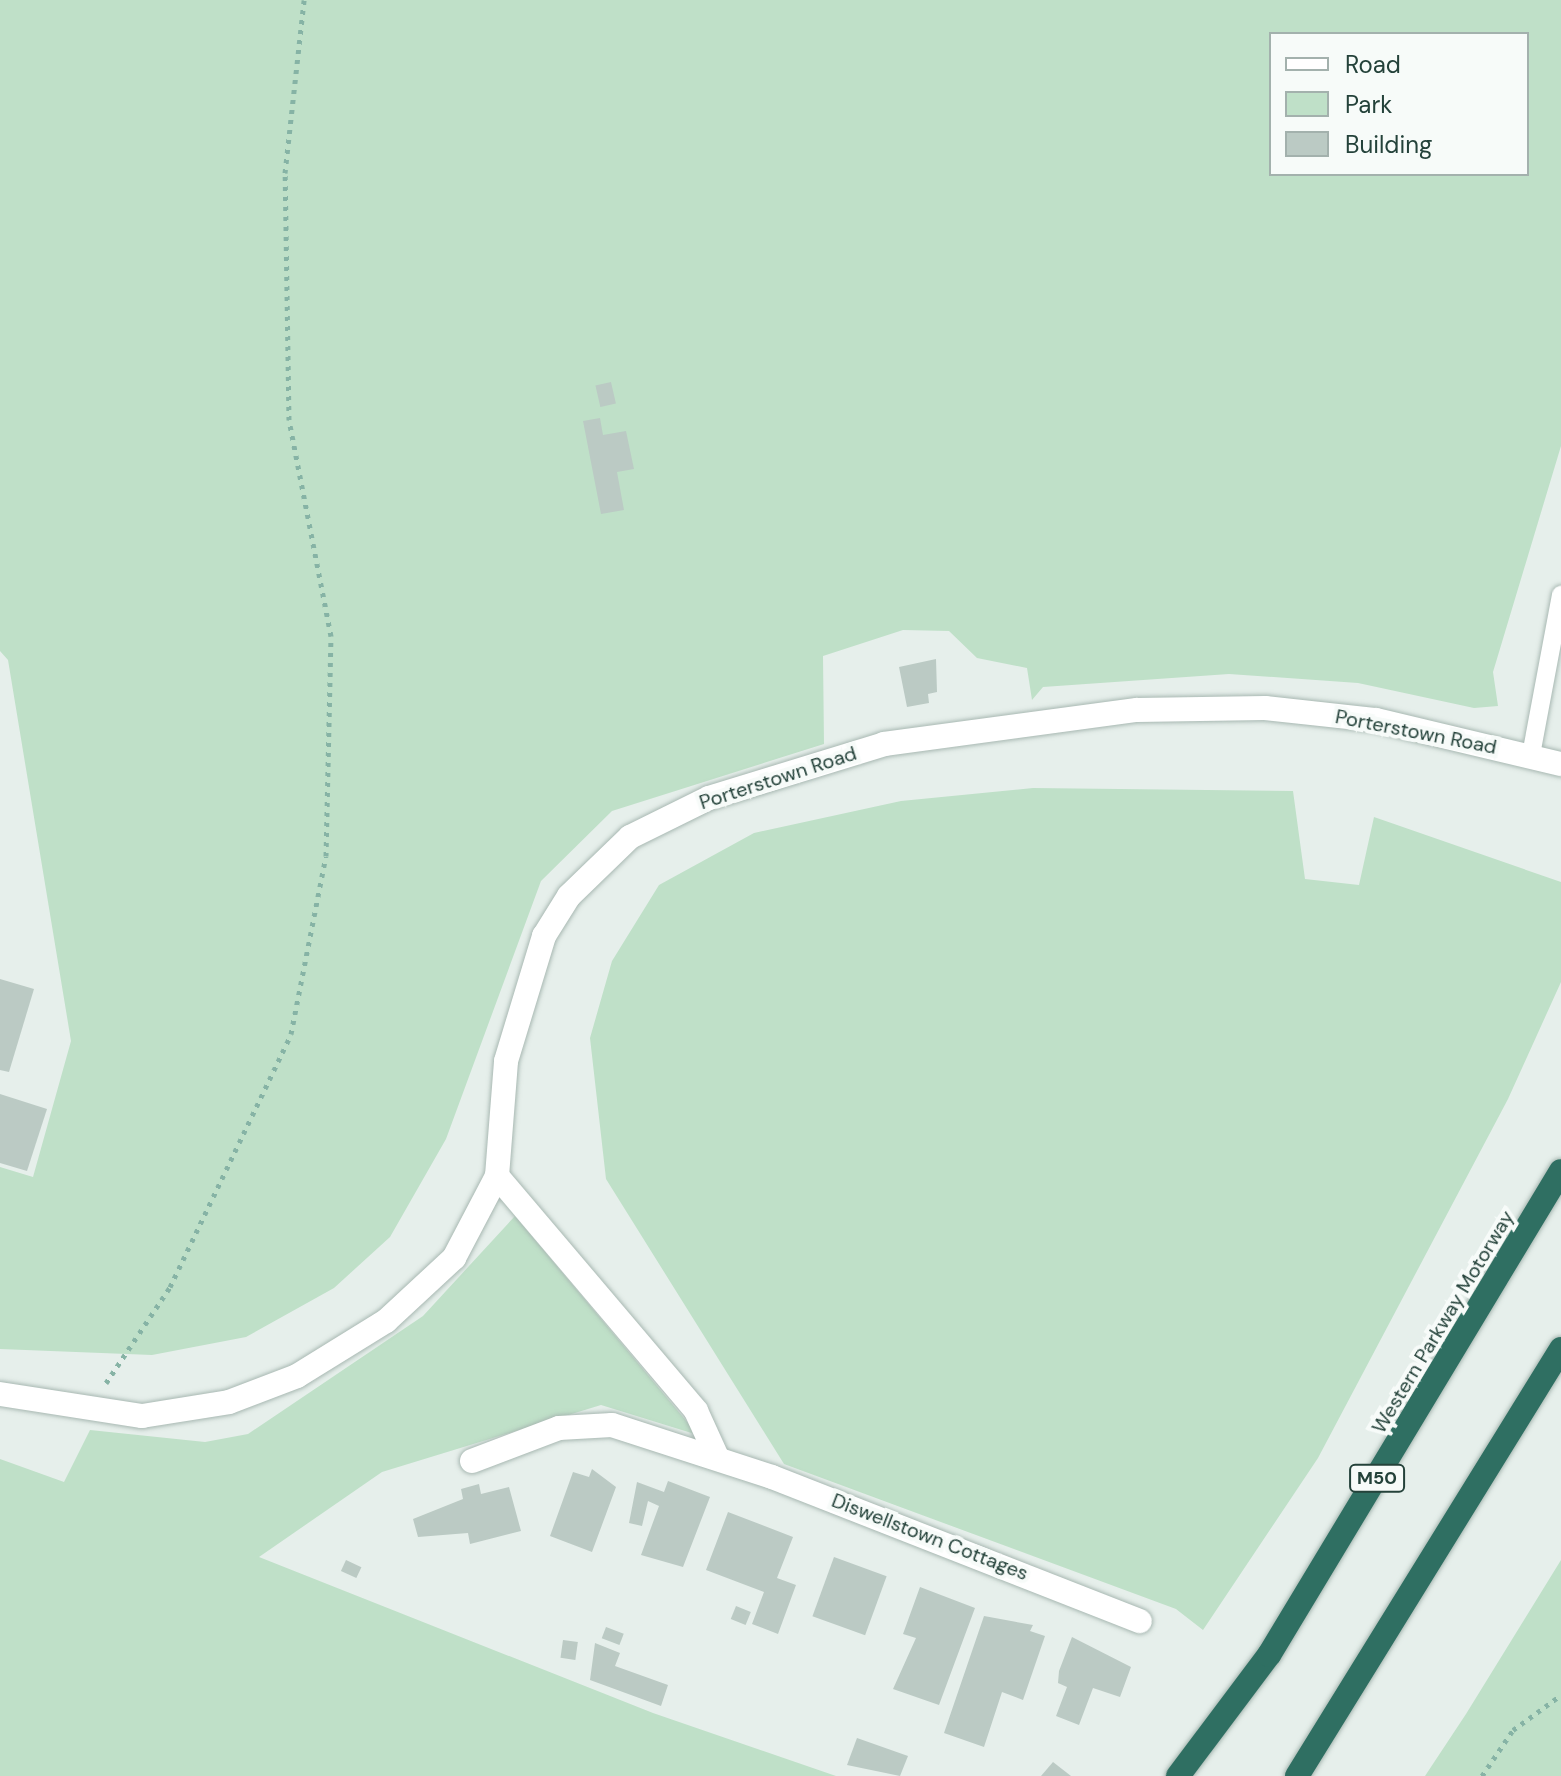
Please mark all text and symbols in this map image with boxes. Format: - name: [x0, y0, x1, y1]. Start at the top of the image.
- legend: [1269, 32, 1529, 176]
- text: Road: [1345, 49, 1401, 80]
- text: Park: [1345, 89, 1392, 120]
- text: Building: [1345, 129, 1432, 160]
- street label: Porterstown Road: [1333, 705, 1499, 759]
- street label: Porterstown Road: [696, 741, 860, 815]
- street label: Western Parkway Motorway: [1367, 1206, 1519, 1438]
- road number: M50: [1349, 1464, 1405, 1492]
- street label: Diswellstown Cottages: [828, 1488, 1032, 1586]

